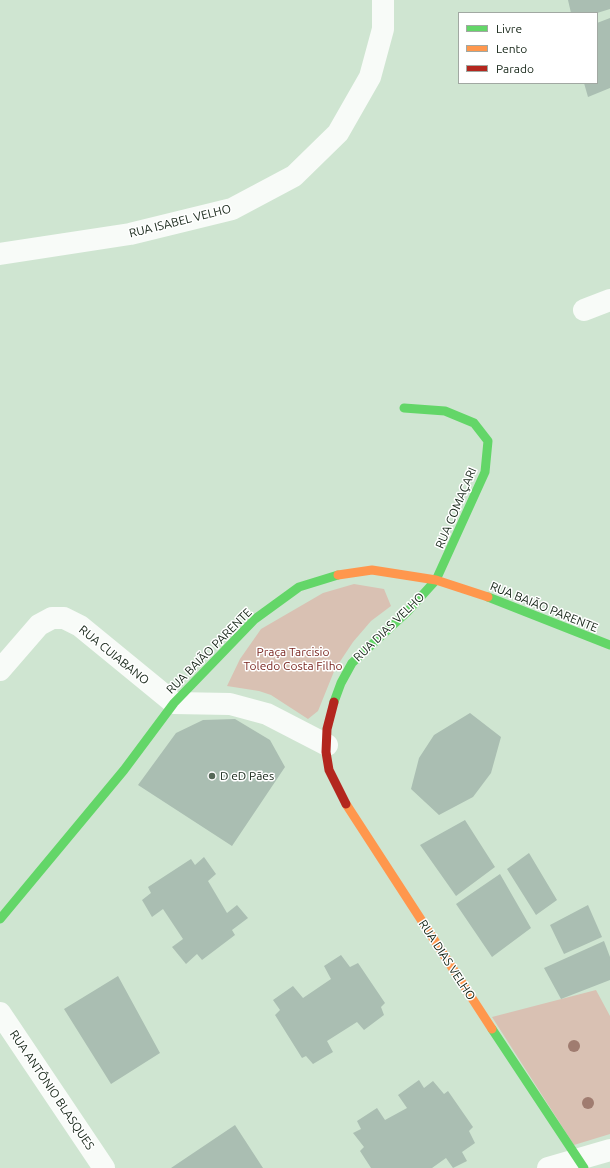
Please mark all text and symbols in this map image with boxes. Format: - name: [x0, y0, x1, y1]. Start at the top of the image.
- legend: [458, 12, 598, 84]
- text: Livre: [496, 22, 522, 35]
- text: Lento: [496, 42, 527, 55]
- text: Parado: [496, 62, 534, 75]
- street label: RUA ISABEL VELHO: [127, 201, 233, 241]
- street label: RUA COMAÇARI: [432, 465, 480, 551]
- street label: RUA BAIÃO PARENTE: [488, 579, 600, 635]
- street label: RUA DIAS VELHO: [351, 590, 427, 664]
- street label: RUA BAIÃO PARENTE: [163, 605, 255, 697]
- street label: RUA CUIABANO: [76, 622, 152, 688]
- park label: Praça Tarcisio Toledo Costa Filho: [243, 645, 343, 673]
- place label: D eD Pães: [220, 769, 274, 783]
- marker: D eD Pães: [207, 771, 217, 781]
- street label: RUA DIAS VELHO: [416, 917, 478, 1003]
- street label: RUA ANTÔNIO BLASQUES: [7, 1028, 97, 1152]

